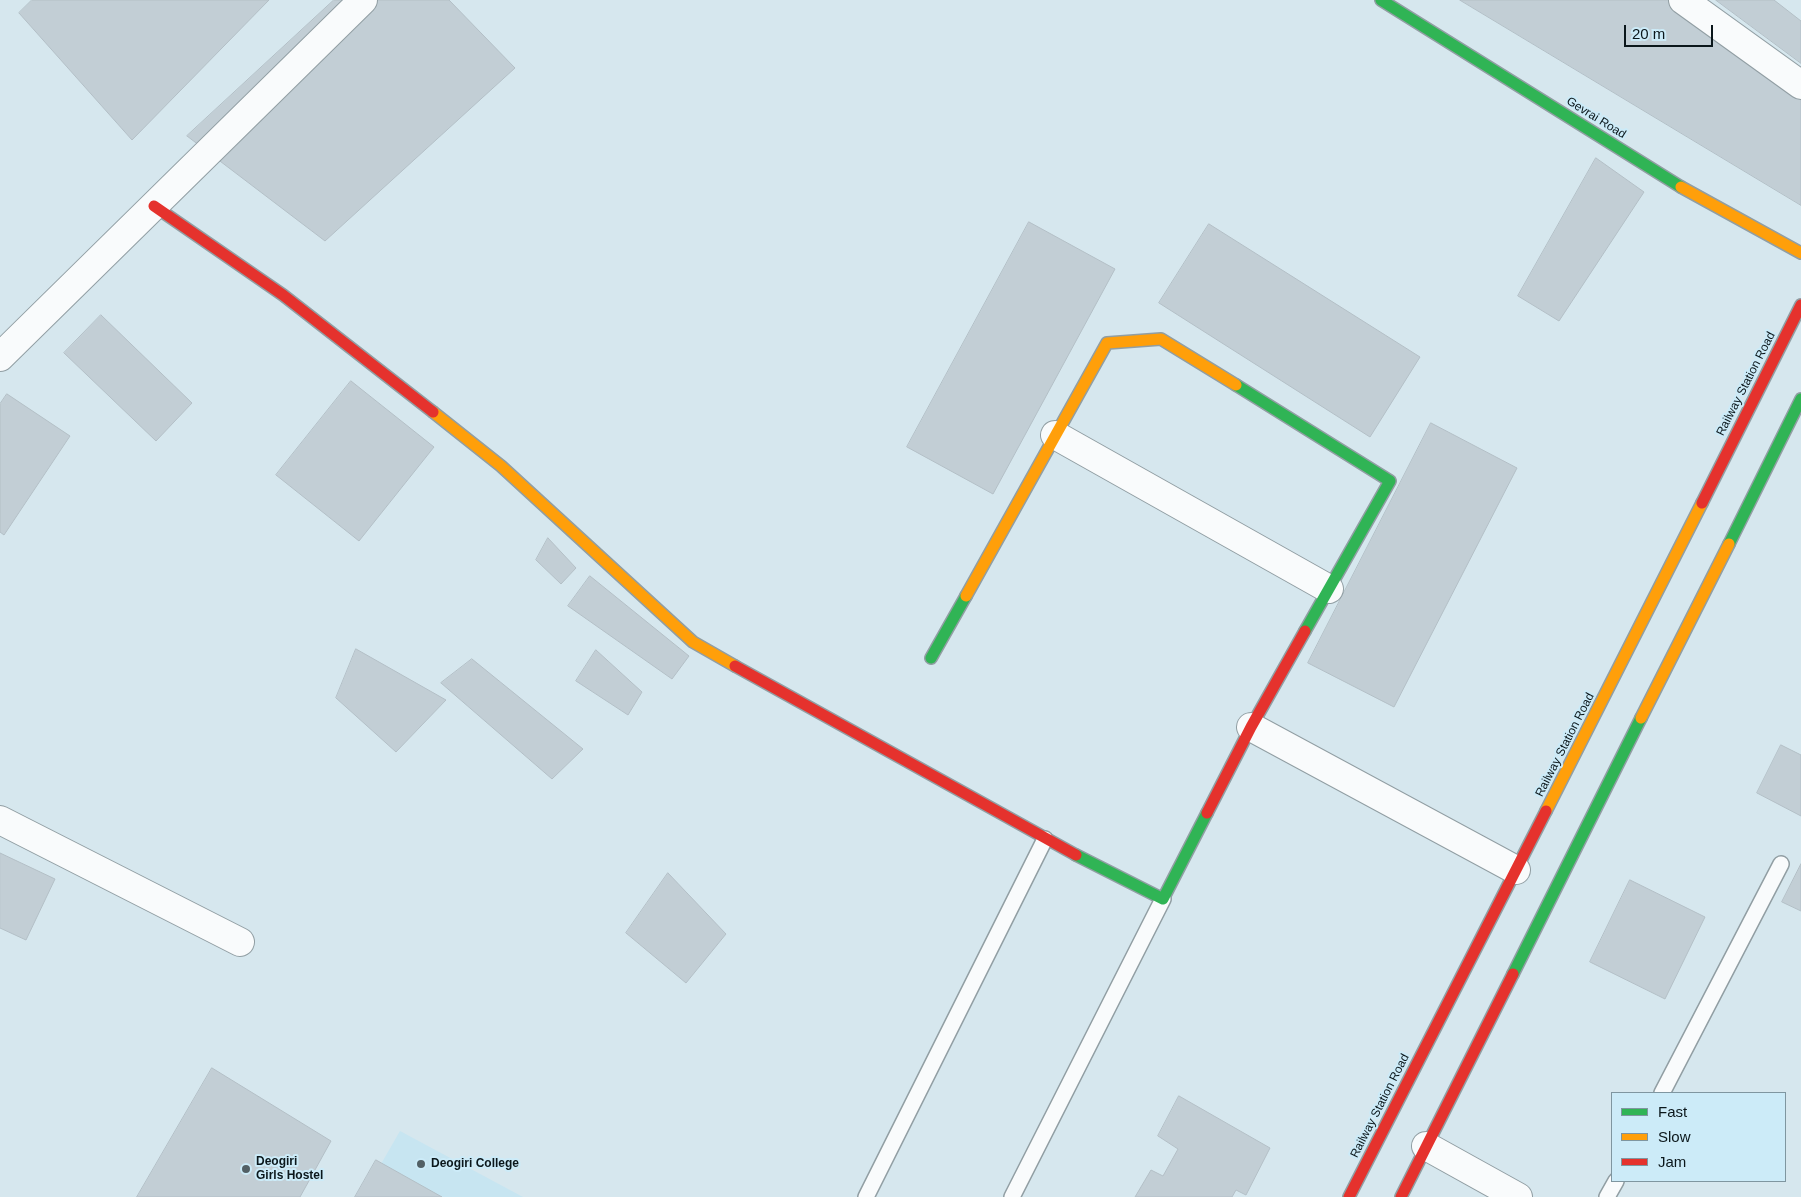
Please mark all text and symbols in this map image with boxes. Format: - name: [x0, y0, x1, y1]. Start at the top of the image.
- scale bar: [1626, 15, 1715, 47]
- text: 20 m: [1632, 25, 1665, 42]
- street label: Gevrai Road: [1564, 94, 1628, 142]
- street label: Railway Station Road: [1714, 330, 1778, 438]
- street label: Railway Station Road: [1533, 691, 1597, 799]
- street label: Railway Station Road: [1348, 1052, 1412, 1160]
- legend: [1611, 1092, 1786, 1182]
- text: Fast: [1658, 1103, 1687, 1120]
- text: Slow: [1658, 1128, 1691, 1145]
- text: Jam: [1658, 1153, 1686, 1170]
- place label: Deogiri Girls Hostel: [256, 1155, 323, 1183]
- place label: Deogiri College: [431, 1157, 519, 1171]
- marker: Deogiri College: [415, 1158, 427, 1170]
- marker: Deogiri Girls Hostel: [240, 1163, 252, 1175]

